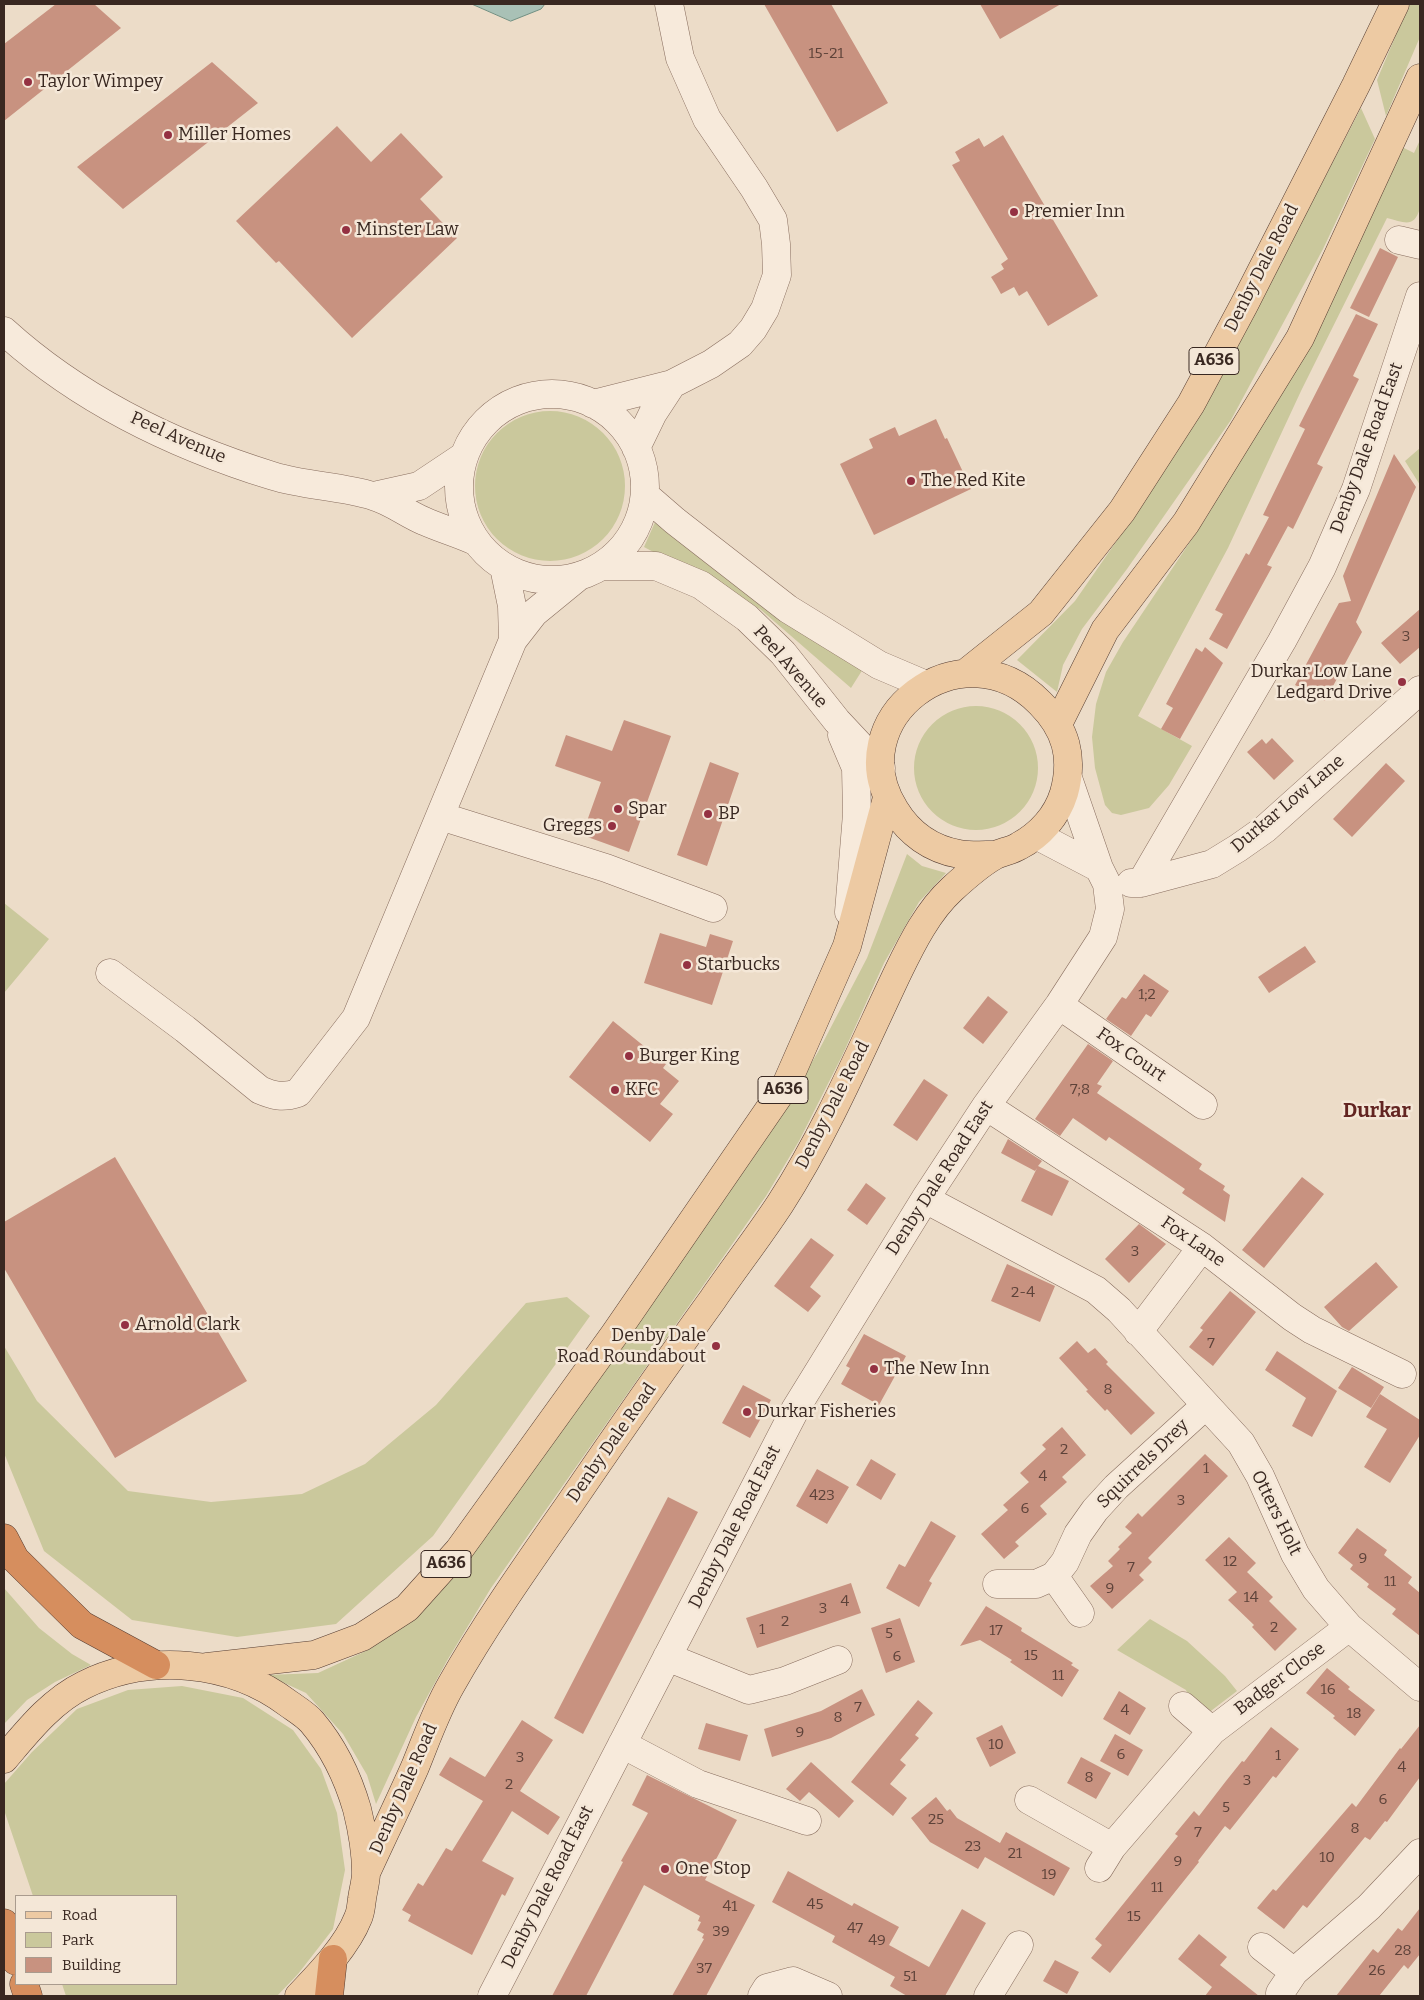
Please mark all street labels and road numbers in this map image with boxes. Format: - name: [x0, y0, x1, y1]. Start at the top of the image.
- street label: Denby Dale Road: [1220, 200, 1304, 336]
- road number: A636: [1189, 348, 1239, 374]
- street label: Denby Dale Road East: [1326, 360, 1408, 536]
- street label: Peel Avenue: [127, 407, 229, 469]
- street label: Peel Avenue: [748, 621, 832, 713]
- street label: Durkar Low Lane: [1227, 750, 1349, 858]
- street label: Fox Court: [1092, 1023, 1170, 1087]
- street label: Denby Dale Road: [791, 1037, 875, 1173]
- road number: A636: [758, 1076, 808, 1104]
- street label: Denby Dale Road East: [882, 1097, 998, 1259]
- street label: Fox Lane: [1157, 1212, 1229, 1272]
- street label: Denby Dale Road: [563, 1379, 661, 1507]
- street label: Squirrels Drey: [1093, 1415, 1193, 1513]
- street label: Denby Dale Road East: [685, 1442, 785, 1612]
- street label: Otters Holt: [1246, 1467, 1306, 1559]
- road number: A636: [421, 1550, 471, 1578]
- street label: Badger Close: [1230, 1638, 1330, 1720]
- street label: Denby Dale Road: [366, 1720, 442, 1858]
- street label: Denby Dale Road East: [498, 1802, 598, 1972]

